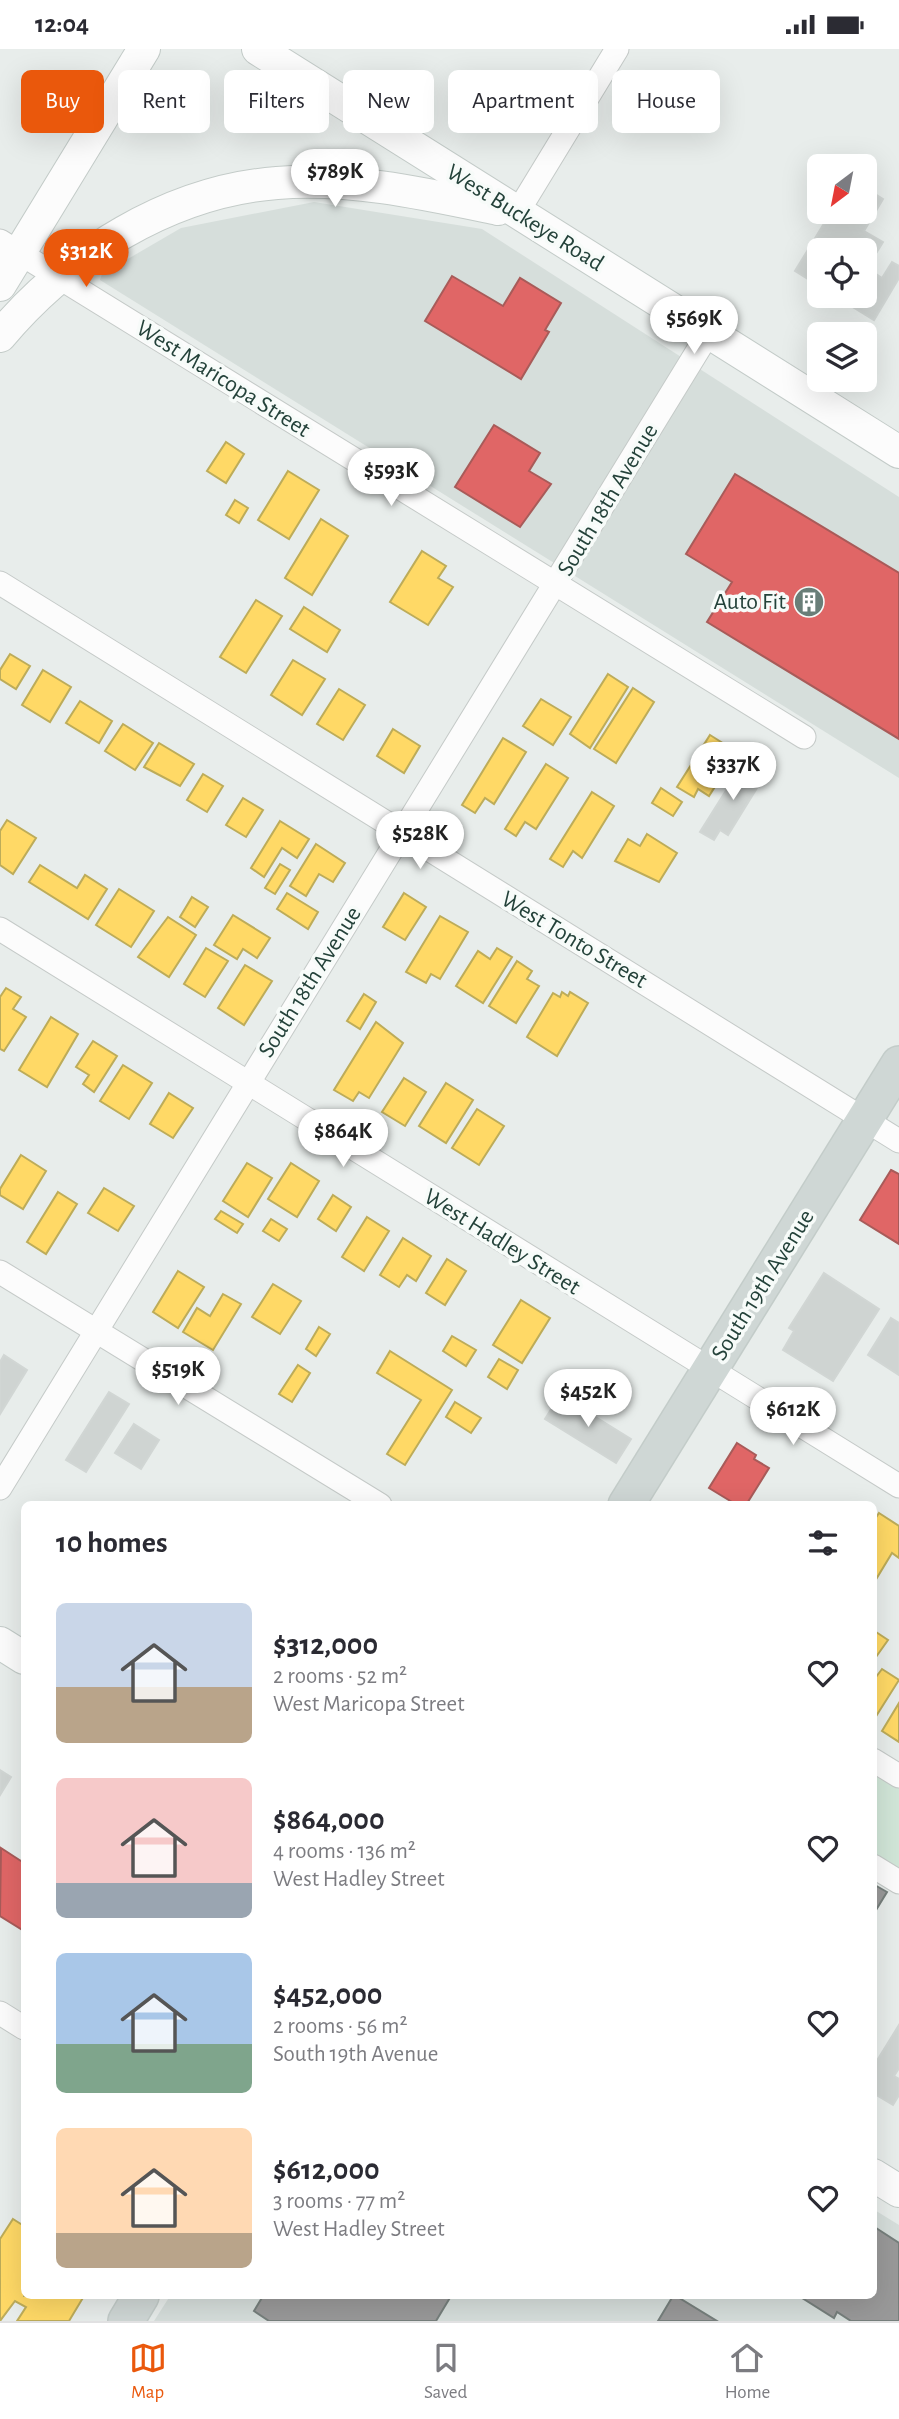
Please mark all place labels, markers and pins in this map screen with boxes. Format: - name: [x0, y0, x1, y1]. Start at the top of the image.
- pin: $789K: [286, 149, 384, 209]
- pin: $312K: [37, 229, 135, 289]
- pin: $569K: [645, 296, 743, 356]
- pin: $593K: [342, 449, 440, 508]
- building icon: Auto Fit: [792, 585, 826, 619]
- place label: Auto Fit: [713, 590, 786, 614]
- pin: $337K: [684, 743, 782, 802]
- pin: $528K: [371, 811, 469, 871]
- pin: $864K: [294, 1109, 392, 1169]
- pin: $519K: [129, 1347, 227, 1407]
- pin: $452K: [539, 1369, 637, 1429]
- pin: $612K: [744, 1387, 842, 1447]

